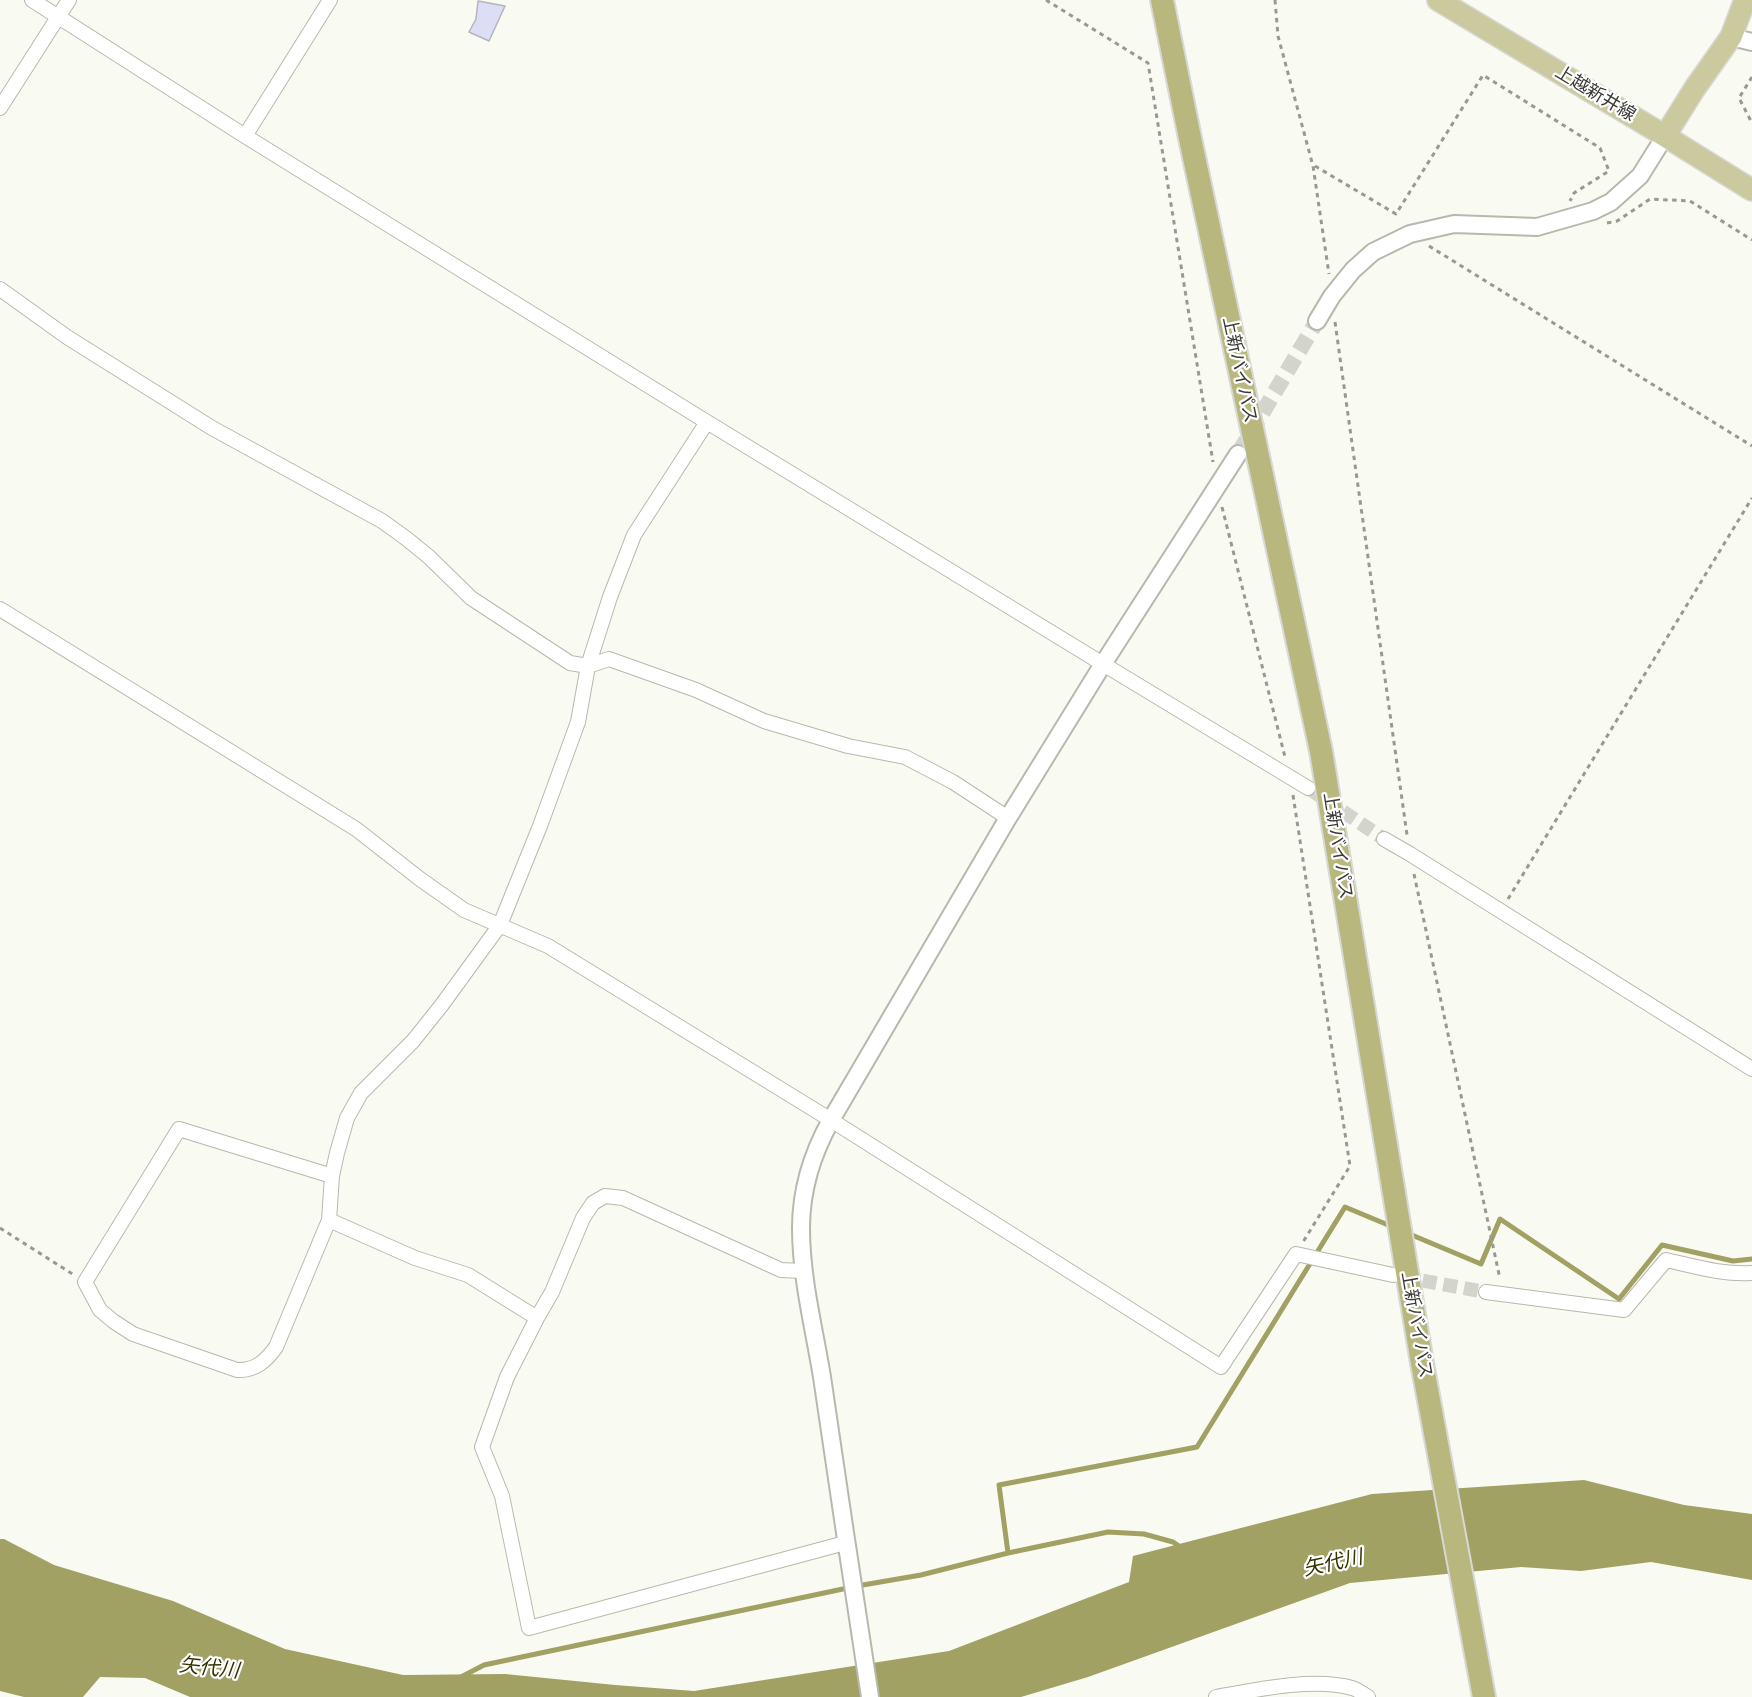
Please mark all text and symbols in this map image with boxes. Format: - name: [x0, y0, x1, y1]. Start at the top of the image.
- street label: 上越新井線: [1551, 62, 1639, 126]
- street label: 上新バイパス: [1217, 315, 1261, 425]
- street label: 上新バイパス: [1318, 791, 1356, 901]
- street label: 上新バイパス: [1396, 1270, 1436, 1380]
- water label: 矢代川: [1301, 1546, 1365, 1582]
- water label: 矢代川: [178, 1654, 240, 1684]

